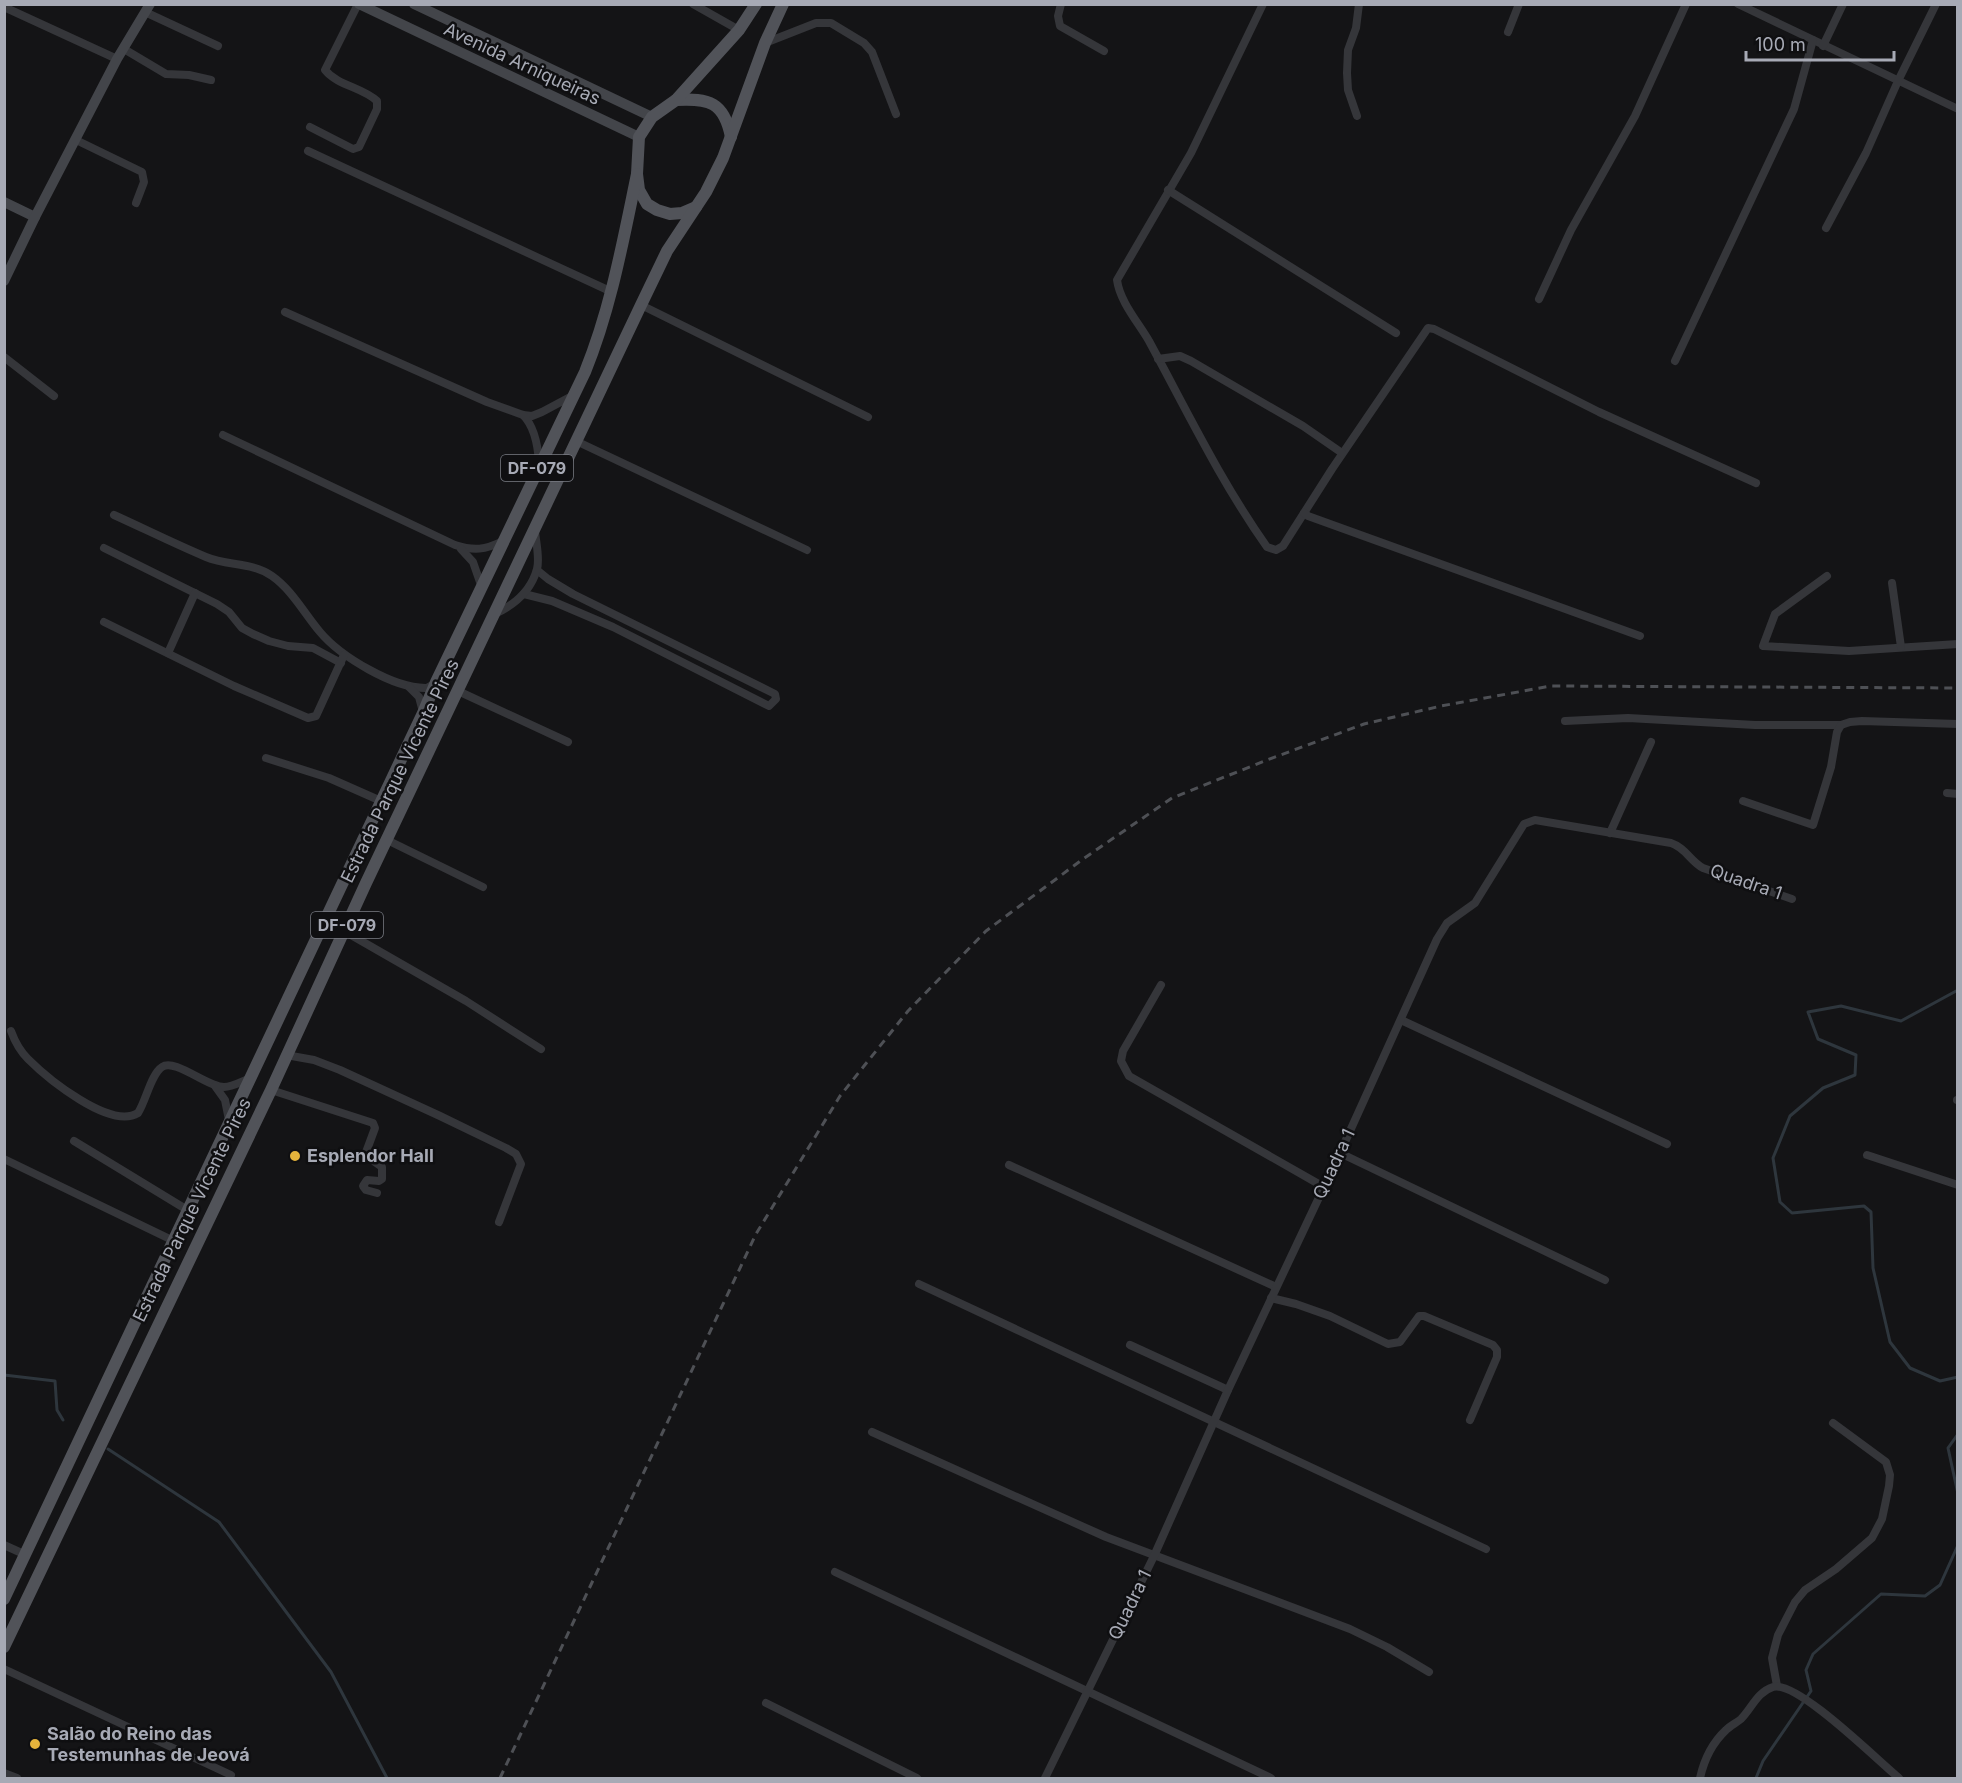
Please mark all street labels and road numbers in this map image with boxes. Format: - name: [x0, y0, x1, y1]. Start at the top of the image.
- street label: Avenida Arniqueiras: [441, 18, 604, 109]
- road number: DF-079: [501, 455, 573, 481]
- street label: Estrada Parque Vicente Pires: [336, 655, 463, 886]
- street label: Quadra 1: [1707, 859, 1785, 904]
- road number: DF-079: [311, 912, 383, 938]
- street label: Estrada Parque Vicente Pires: [128, 1094, 255, 1325]
- street label: Quadra 1: [1308, 1125, 1359, 1202]
- street label: Quadra 1: [1104, 1567, 1155, 1643]

